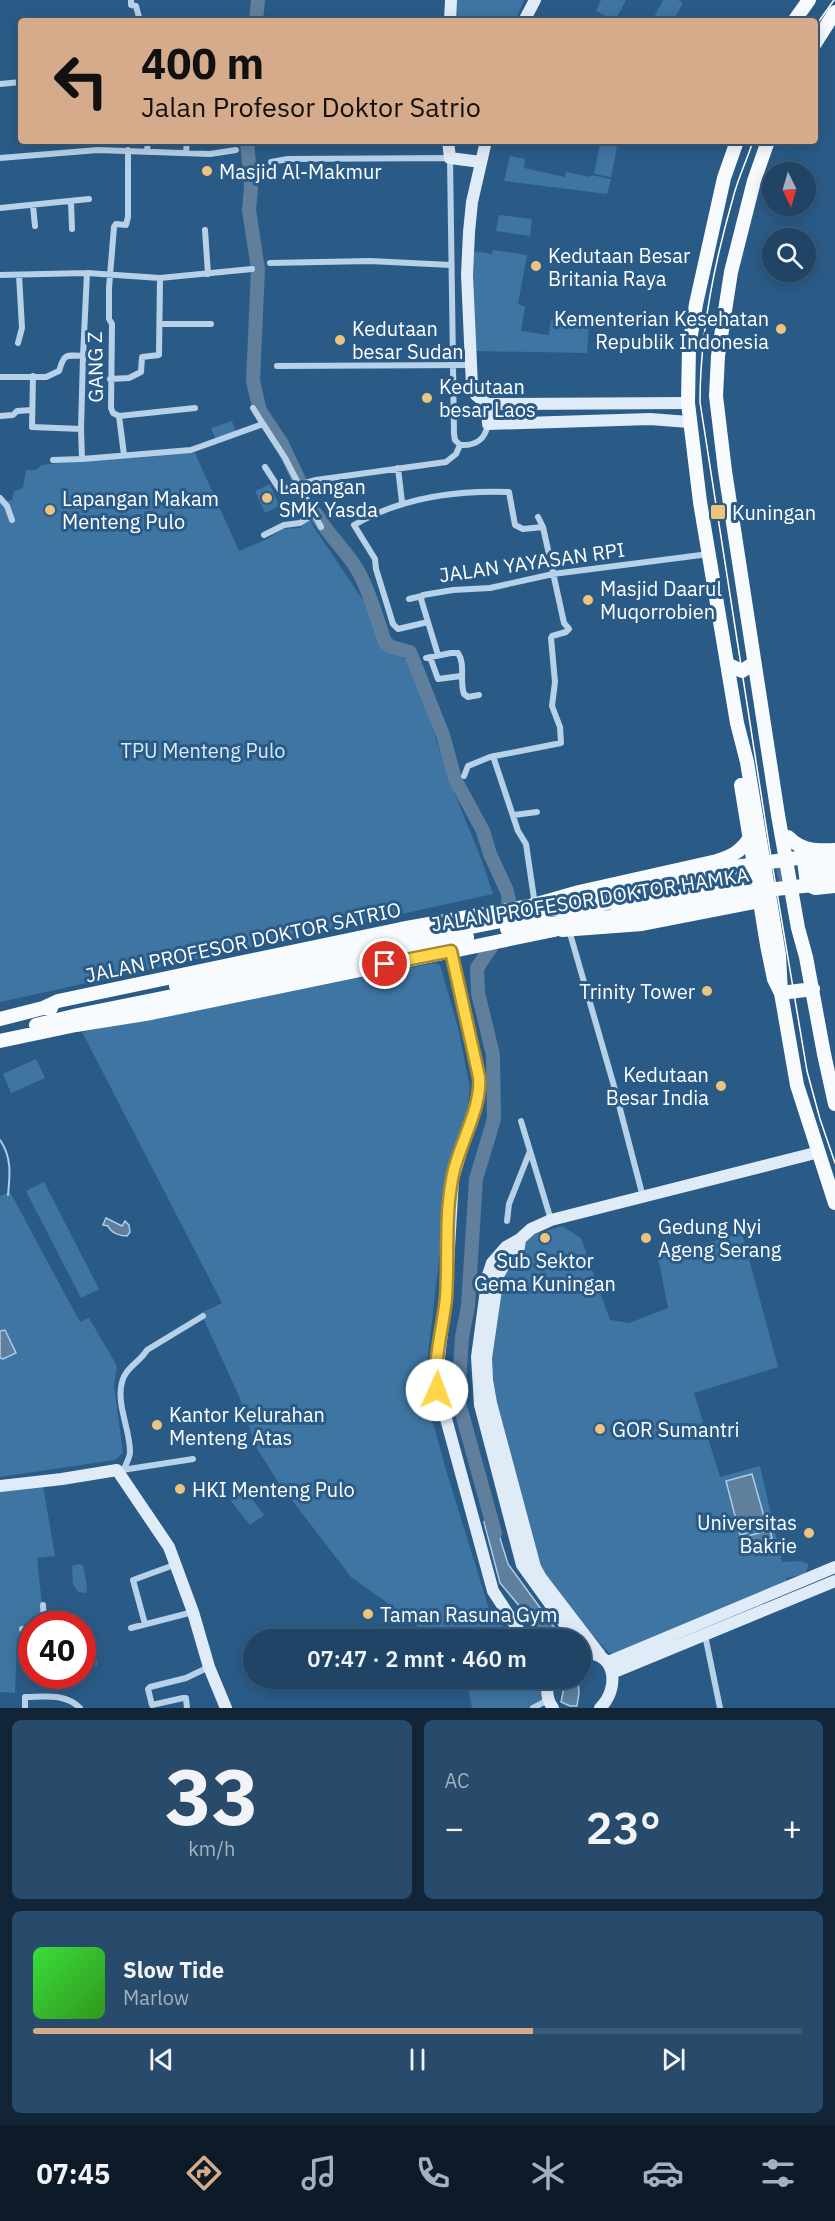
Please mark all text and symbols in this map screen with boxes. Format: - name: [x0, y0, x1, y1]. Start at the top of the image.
- text: 400 m: [141, 36, 264, 91]
- icon: left: [42, 42, 120, 120]
- text: Jalan Profesor Doktor Satrio: [141, 89, 481, 124]
- place label: Masjid Al-Makmur: [219, 158, 382, 185]
- north arrow: [762, 162, 816, 216]
- map controls: [762, 162, 816, 282]
- marker: Masjid Al-Makmur: [200, 164, 214, 178]
- button: search: [762, 228, 816, 282]
- place label: Kedutaan Besar Britania Raya: [548, 242, 690, 292]
- marker: Kedutaan Besar Britania Raya: [529, 259, 543, 273]
- place label: Kementerian Kesehatan Republik Indonesia: [554, 305, 769, 355]
- place label: Kedutaan besar Sudan: [352, 315, 464, 365]
- marker: Kementerian Kesehatan Republik Indonesia: [774, 322, 788, 336]
- street label: GANG Z: [81, 331, 109, 403]
- marker: Kedutaan besar Sudan: [333, 333, 347, 347]
- place label: Kedutaan besar Laos: [439, 373, 536, 423]
- marker: Kedutaan besar Laos: [420, 391, 434, 405]
- place label: Lapangan SMK Yasda: [279, 473, 378, 523]
- place label: Lapangan Makam Menteng Pulo: [62, 485, 219, 535]
- marker: Lapangan SMK Yasda: [260, 491, 274, 505]
- place label: Kuningan: [732, 499, 816, 526]
- marker: Lapangan Makam Menteng Pulo: [43, 503, 57, 517]
- marker: Kuningan: [709, 503, 727, 521]
- street label: JALAN YAYASAN RPI: [437, 536, 627, 588]
- place label: Masjid Daarul Muqorrobien: [600, 575, 722, 625]
- marker: Masjid Daarul Muqorrobien: [581, 593, 595, 607]
- park label: TPU Menteng Pulo: [120, 737, 286, 764]
- street label: JALAN PROFESOR DOKTOR HAMKA: [429, 861, 751, 937]
- street label: JALAN PROFESOR DOKTOR SATRIO: [83, 895, 403, 989]
- pin: [359, 938, 410, 989]
- icon: arrive: [368, 947, 401, 980]
- place label: Trinity Tower: [579, 978, 695, 1005]
- marker: Trinity Tower: [700, 984, 714, 998]
- place label: Kedutaan Besar India: [606, 1061, 709, 1111]
- marker: Kedutaan Besar India: [714, 1079, 728, 1093]
- place label: Gedung Nyi Ageng Serang: [658, 1213, 782, 1263]
- marker: Sub Sektor Gema Kuningan: [538, 1231, 552, 1245]
- marker: Gedung Nyi Ageng Serang: [639, 1231, 653, 1245]
- place label: Sub Sektor Gema Kuningan: [474, 1247, 616, 1297]
- position arrow: [405, 1358, 469, 1422]
- place label: Kantor Kelurahan Menteng Atas: [169, 1401, 325, 1451]
- place label: GOR Sumantri: [612, 1416, 739, 1443]
- marker: Kantor Kelurahan Menteng Atas: [150, 1418, 164, 1432]
- marker: GOR Sumantri: [593, 1422, 607, 1436]
- place label: HKI Menteng Pulo: [192, 1476, 355, 1503]
- marker: HKI Menteng Pulo: [173, 1482, 187, 1496]
- place label: Universitas Bakrie: [697, 1509, 797, 1559]
- marker: Universitas Bakrie: [802, 1526, 816, 1540]
- place label: Taman Rasuna Gym: [380, 1601, 557, 1628]
- marker: Taman Rasuna Gym: [361, 1607, 375, 1621]
- speed limit sign: 40: [18, 1611, 96, 1689]
- text: 07:47 · 2 mnt · 460 m: [307, 1644, 527, 1673]
- text: 33: [165, 1745, 259, 1846]
- text: AC: [445, 1767, 469, 1794]
- text: 23°: [586, 1798, 661, 1856]
- text: −: [445, 1806, 464, 1849]
- text: +: [782, 1806, 802, 1849]
- text: km/h: [188, 1835, 235, 1862]
- text: Slow Tide: [123, 1955, 224, 1984]
- text: Marlow: [123, 1984, 189, 2011]
- icon: previous: [145, 2043, 178, 2076]
- icon: pause: [401, 2043, 434, 2076]
- icon: next: [657, 2043, 690, 2076]
- icon: directions: [183, 2152, 225, 2194]
- icon: music: [298, 2152, 340, 2194]
- icon: phone: [412, 2152, 454, 2194]
- icon: climate: [527, 2152, 569, 2194]
- icon: car: [642, 2152, 684, 2194]
- icon: filters: [757, 2152, 799, 2194]
- text: 07:45: [36, 2156, 110, 2191]

